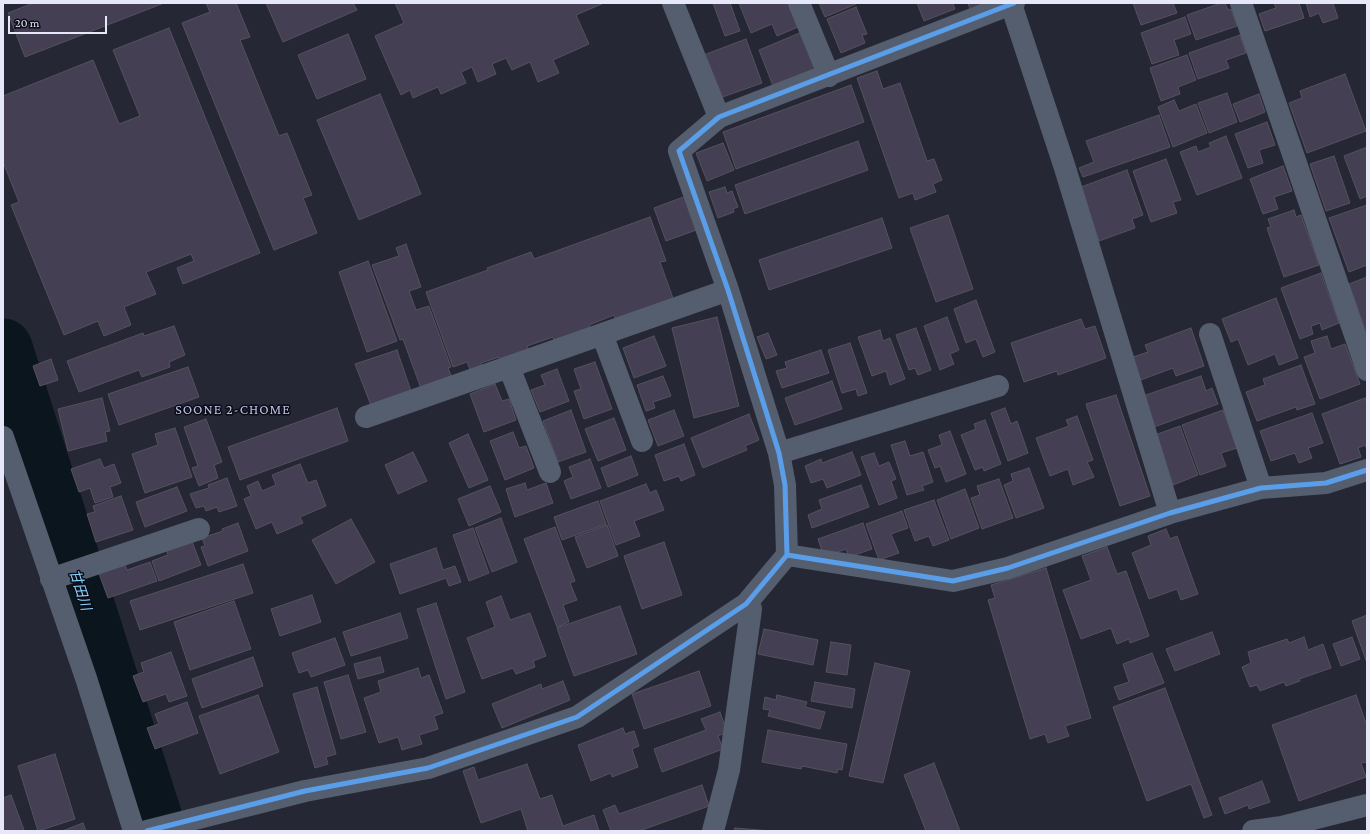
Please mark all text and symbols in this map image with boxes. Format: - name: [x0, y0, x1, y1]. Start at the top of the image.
- scale bar: [10, 8, 109, 34]
- text: 20 m: [15, 16, 39, 30]
- district label: SOONE 2-CHOME: [175, 402, 291, 418]
- water label: 甘田川: [66, 567, 94, 613]

